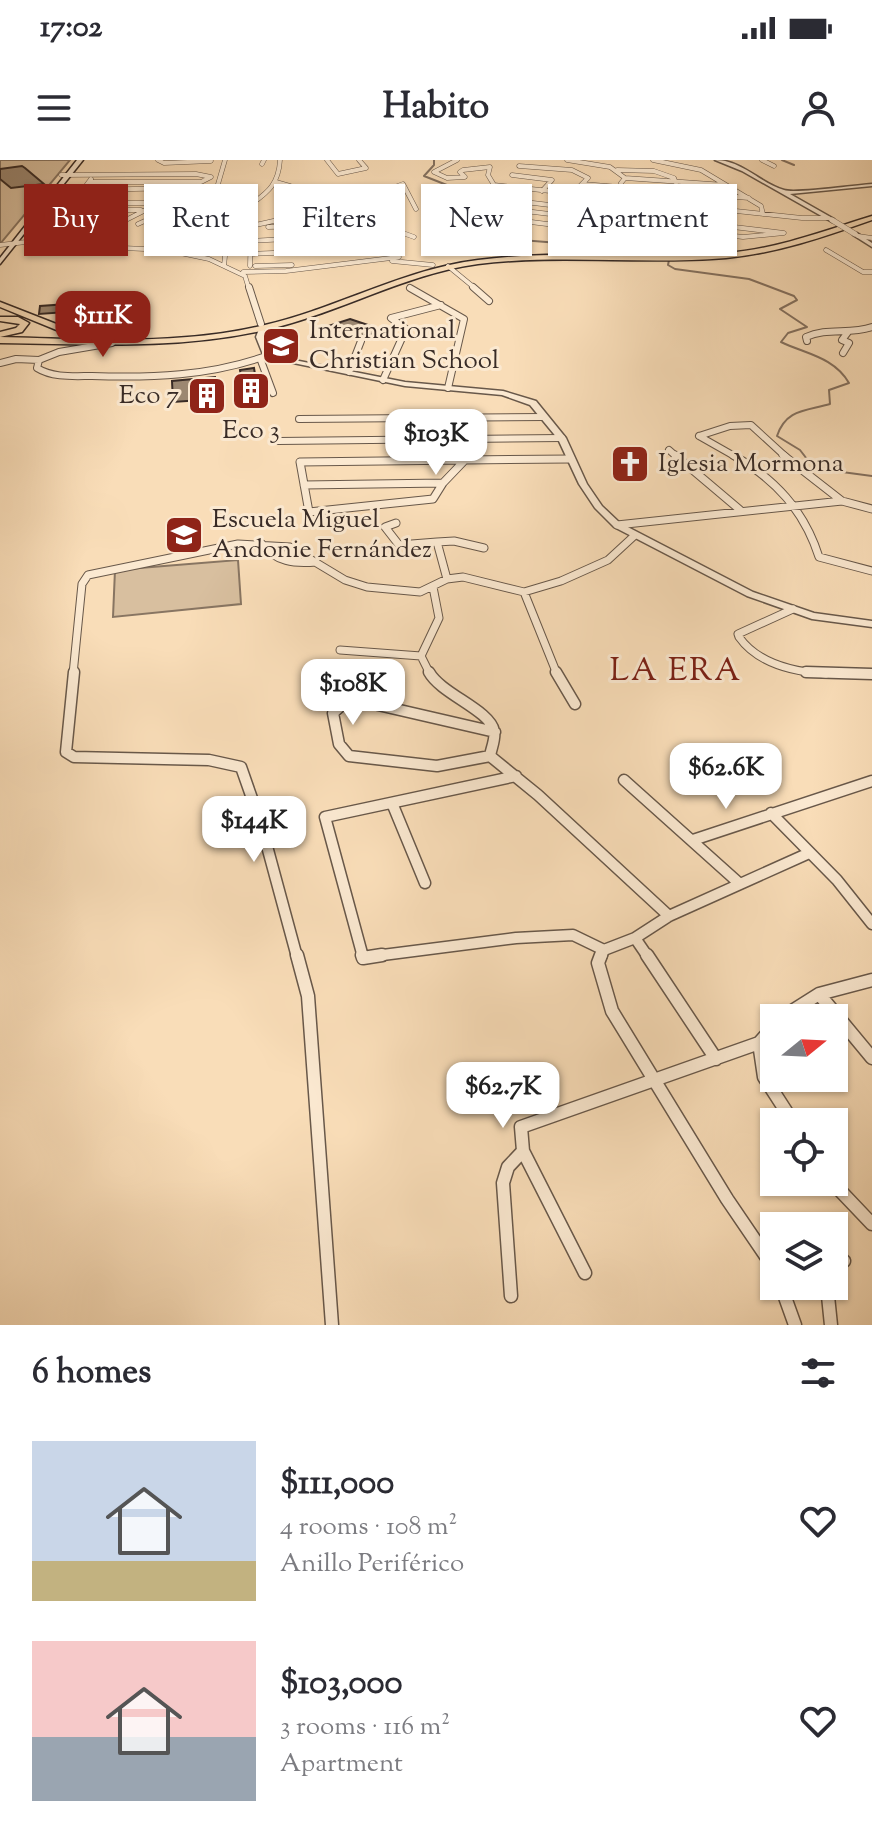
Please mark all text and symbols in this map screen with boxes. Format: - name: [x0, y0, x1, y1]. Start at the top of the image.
- text: 17:02: [40, 7, 102, 50]
- text: Habito: [383, 82, 489, 134]
- icon: menu: [32, 86, 76, 130]
- icon: person: [796, 86, 840, 130]
- chip: Buy: [24, 184, 128, 256]
- chip: Rent: [144, 184, 258, 256]
- chip: Filters: [274, 184, 405, 256]
- chip: New: [421, 184, 532, 256]
- chip: Apartment: [548, 184, 737, 256]
- pin: $111K: [47, 291, 159, 359]
- text: $111K: [73, 298, 133, 335]
- place label: International Christian School: [309, 313, 499, 380]
- school or university icon: International Christian School: [260, 325, 302, 367]
- building icon: Eco 3: [230, 370, 272, 412]
- building icon: Eco 7: [186, 375, 228, 417]
- place label: Eco 7: [119, 378, 179, 415]
- pin: $103K: [380, 409, 492, 477]
- place label: Eco 3: [222, 413, 280, 450]
- text: $103K: [403, 416, 469, 453]
- church icon: Iglesia Mormona: [609, 443, 651, 485]
- place label: Iglesia Mormona: [658, 446, 844, 483]
- place label: Escuela Miguel Andonie Fernández: [212, 502, 432, 569]
- school or university icon: Escuela Miguel Andonie Fernández: [163, 514, 205, 556]
- district label: LA ERA: [610, 649, 742, 695]
- pin: $108K: [297, 659, 409, 727]
- text: $108K: [319, 666, 387, 703]
- pin: $62.6K: [661, 743, 791, 811]
- text: $62.6K: [688, 750, 764, 787]
- pin: $144K: [198, 796, 310, 864]
- text: $144K: [220, 803, 288, 840]
- north arrow: [760, 1004, 848, 1092]
- map controls: [760, 1004, 848, 1300]
- pin: $62.7K: [438, 1062, 568, 1130]
- text: $62.7K: [464, 1069, 542, 1106]
- button: locate: [760, 1108, 848, 1196]
- button: layers: [760, 1212, 848, 1300]
- text: 6 homes: [32, 1349, 151, 1398]
- icon: filters: [796, 1351, 840, 1395]
- text: $111,000: [280, 1460, 394, 1509]
- icon: home: [96, 1473, 192, 1569]
- icon: heart: [796, 1499, 840, 1543]
- text: 4 rooms · 108 m²: [280, 1509, 457, 1546]
- text: Anillo Periférico: [280, 1546, 464, 1583]
- text: $103,000: [280, 1660, 403, 1709]
- icon: home: [96, 1673, 192, 1769]
- icon: heart: [796, 1699, 840, 1743]
- text: 3 rooms · 116 m²: [280, 1709, 450, 1746]
- text: Apartment: [280, 1746, 403, 1783]

